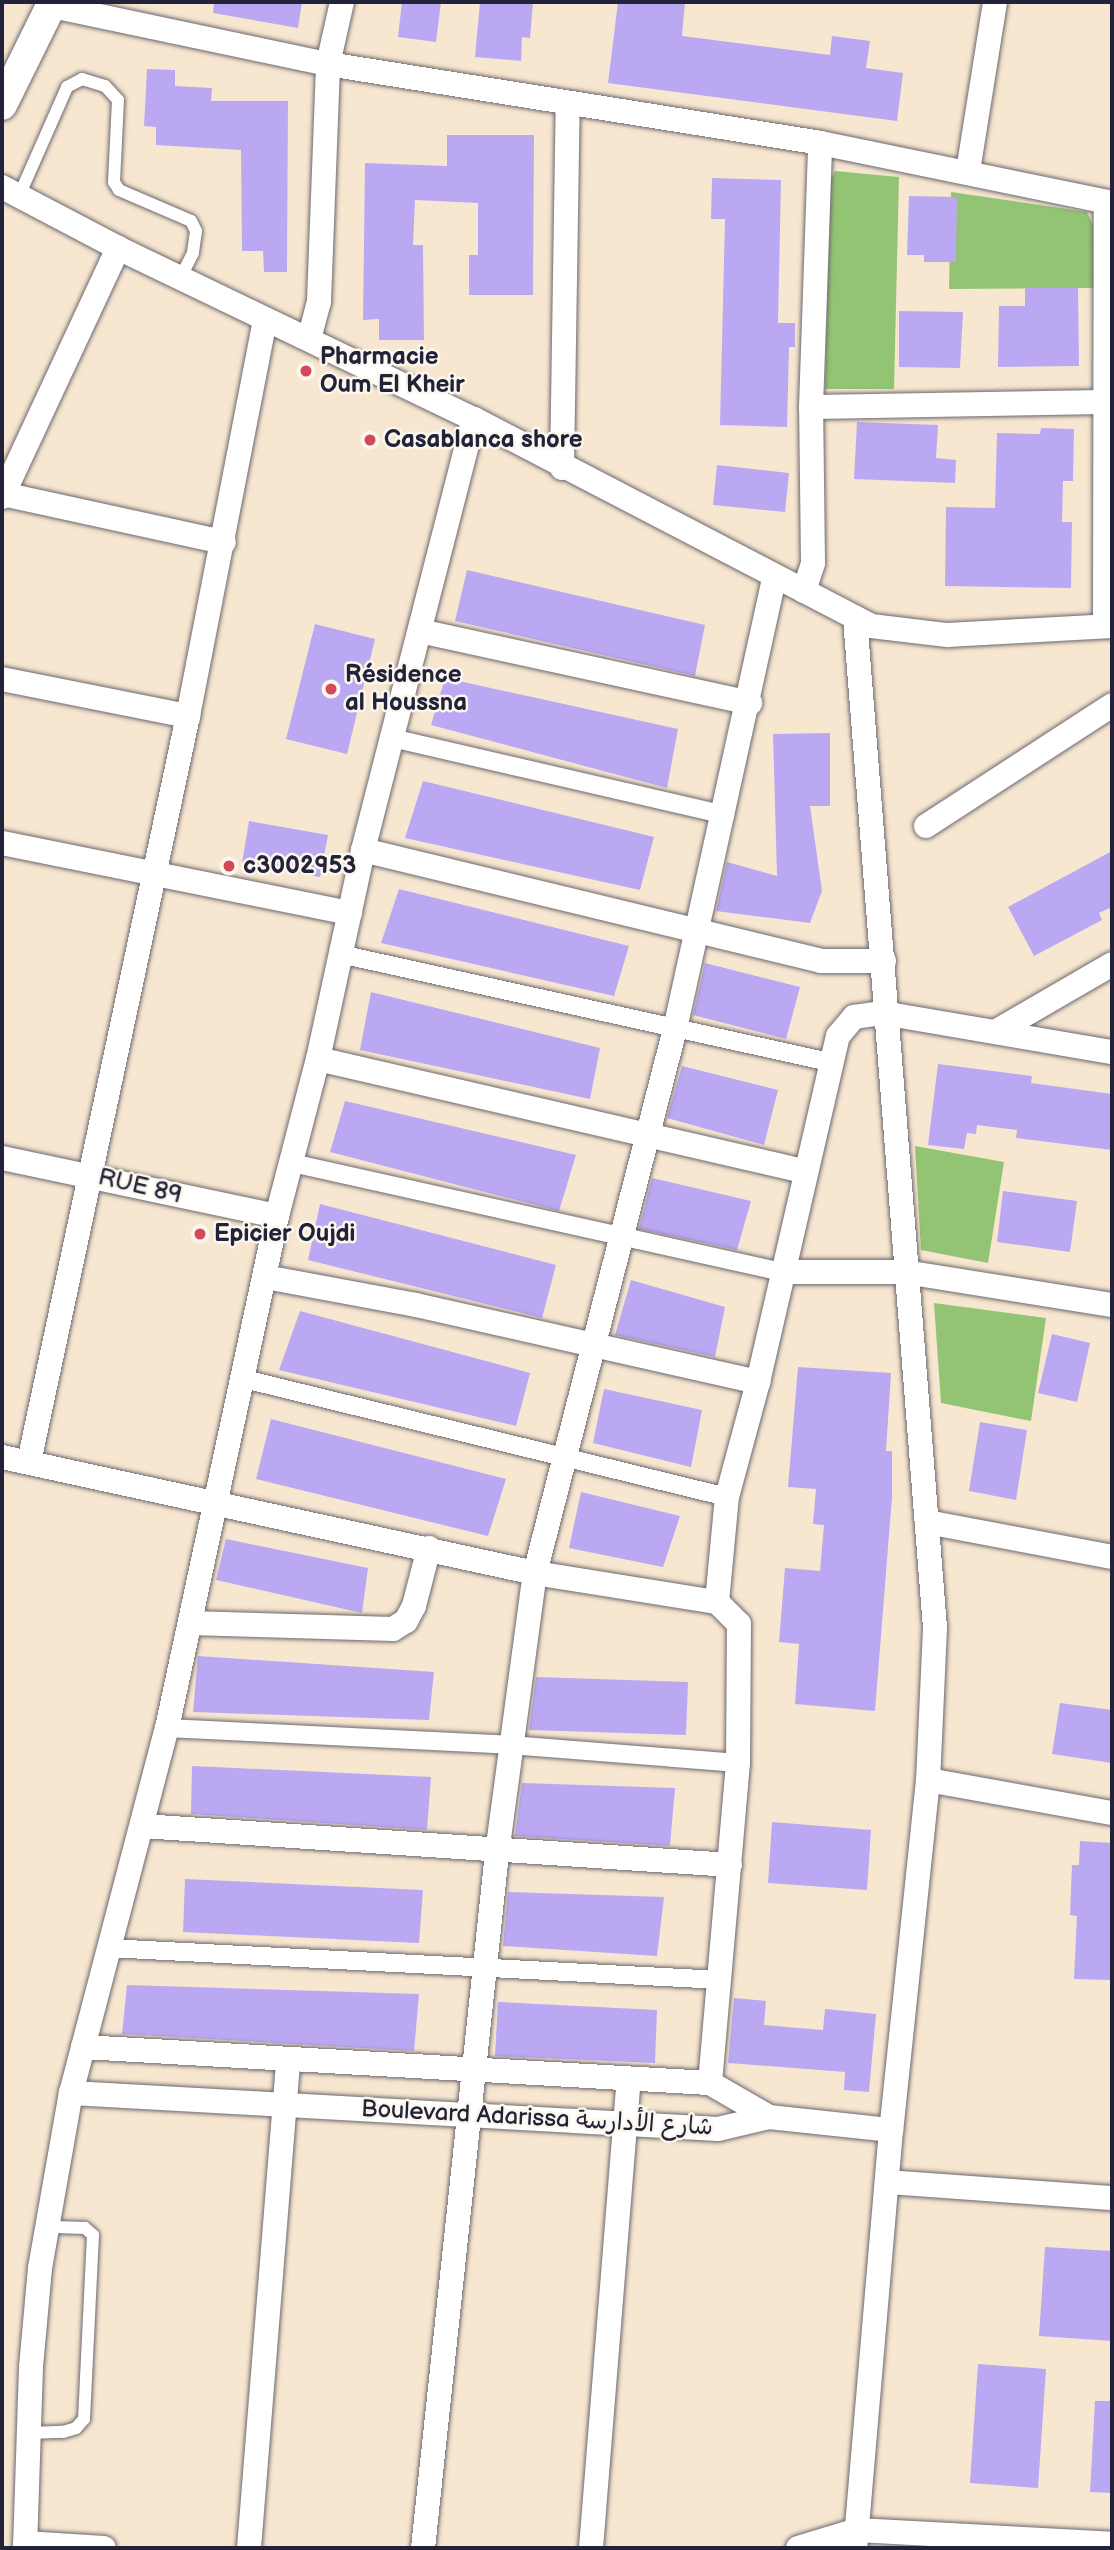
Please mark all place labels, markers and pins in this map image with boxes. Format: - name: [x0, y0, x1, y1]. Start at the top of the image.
- place label: Pharmacie Oum El Kheir: [320, 343, 465, 399]
- marker: Pharmacie Oum El Kheir: [298, 363, 314, 379]
- place label: Casablanca shore: [384, 426, 582, 454]
- marker: Casablanca shore: [362, 432, 378, 448]
- place label: Résidence al Houssna: [345, 661, 467, 717]
- marker: Résidence al Houssna: [323, 681, 339, 697]
- place label: c3002953: [243, 852, 356, 880]
- marker: c3002953: [221, 858, 237, 874]
- place label: Epicier Oujdi: [214, 1220, 355, 1248]
- marker: Epicier Oujdi: [192, 1226, 208, 1242]

